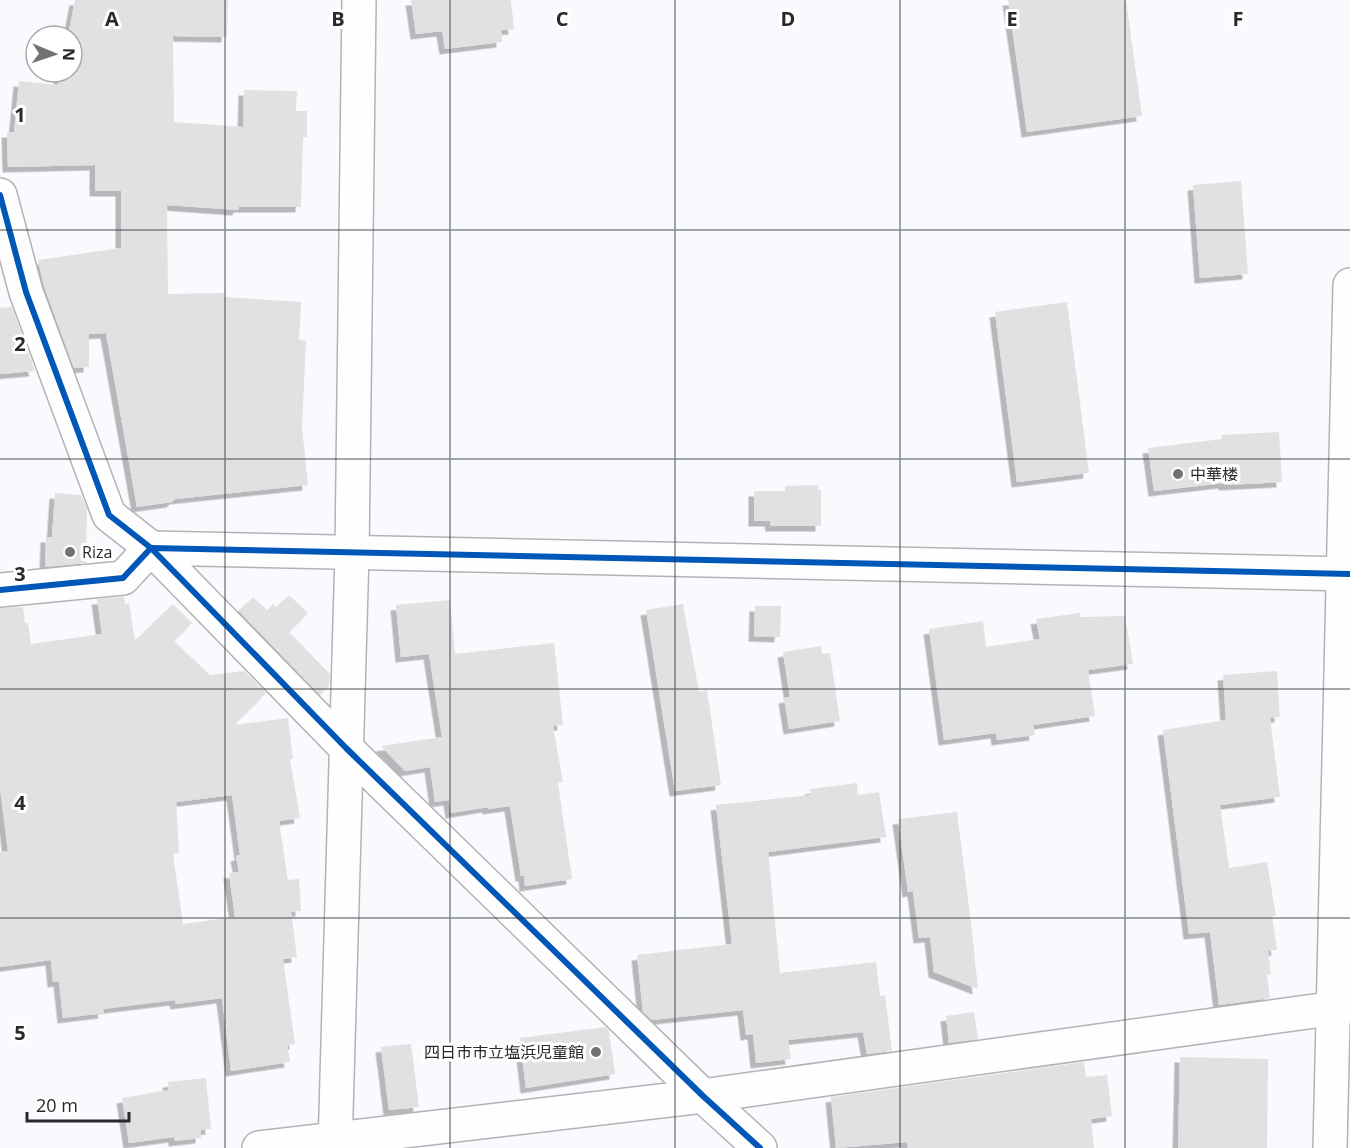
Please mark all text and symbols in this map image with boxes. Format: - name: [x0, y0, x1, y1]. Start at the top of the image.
- text: A: [105, 5, 119, 32]
- text: B: [331, 5, 345, 32]
- text: C: [556, 5, 569, 32]
- text: D: [781, 5, 795, 32]
- text: E: [1006, 5, 1018, 32]
- text: F: [1233, 5, 1243, 32]
- north arrow: [24, 24, 84, 84]
- text: N: [58, 48, 80, 61]
- text: 1: [14, 101, 26, 128]
- text: 2: [14, 330, 26, 357]
- place label: 中華楼: [1190, 463, 1238, 485]
- marker: 中華楼: [1171, 467, 1185, 481]
- place label: Riza: [82, 541, 112, 563]
- marker: Riza: [63, 545, 77, 559]
- text: 3: [14, 560, 26, 587]
- text: 4: [14, 789, 26, 816]
- text: 5: [14, 1019, 26, 1046]
- place label: 四日市市立塩浜児童館: [424, 1041, 584, 1063]
- marker: 四日市市立塩浜児童館: [589, 1045, 603, 1059]
- scale bar: [27, 1085, 129, 1123]
- text: 20 m: [36, 1093, 78, 1117]

